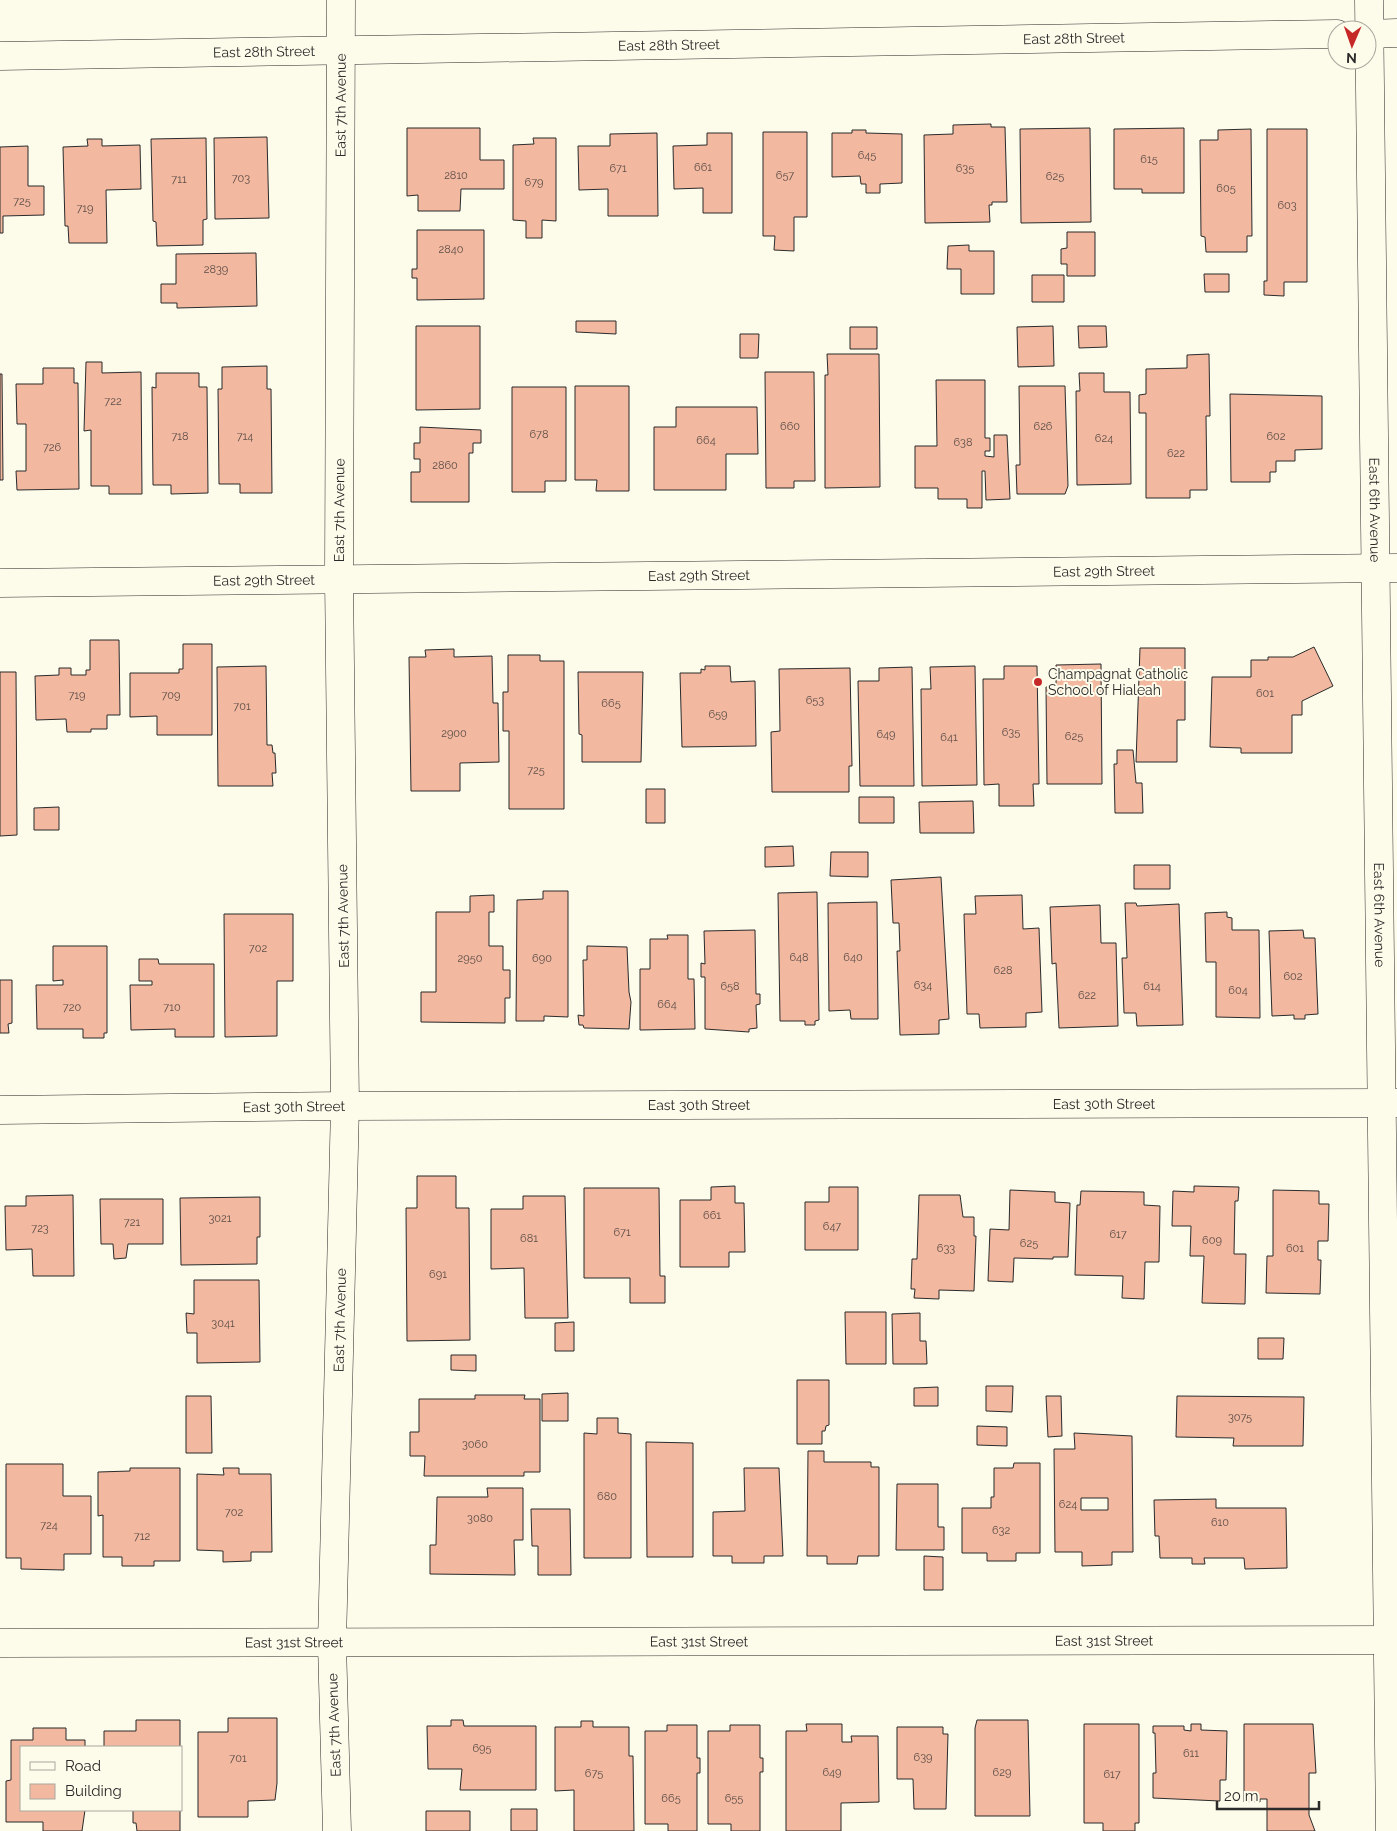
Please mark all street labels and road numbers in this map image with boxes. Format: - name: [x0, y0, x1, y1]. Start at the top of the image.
- street label: East 28th Street: [1023, 29, 1125, 47]
- street label: East 28th Street: [618, 36, 720, 54]
- street label: East 28th Street: [213, 43, 315, 60]
- street label: East 7th Avenue: [332, 53, 349, 157]
- street label: East 6th Avenue: [1366, 457, 1383, 562]
- street label: East 7th Avenue: [331, 458, 347, 562]
- street label: East 29th Street: [1053, 563, 1155, 580]
- street label: East 29th Street: [648, 567, 750, 584]
- street label: East 29th Street: [213, 572, 315, 589]
- street label: East 6th Avenue: [1371, 862, 1388, 967]
- street label: East 7th Avenue: [334, 864, 352, 968]
- street label: East 30th Street: [1053, 1096, 1156, 1112]
- street label: East 30th Street: [648, 1097, 751, 1113]
- street label: East 30th Street: [243, 1098, 346, 1115]
- street label: East 7th Avenue: [331, 1268, 349, 1372]
- street label: East 31st Street: [650, 1633, 749, 1650]
- street label: East 31st Street: [1055, 1633, 1154, 1649]
- street label: East 31st Street: [245, 1634, 344, 1650]
- street label: East 7th Avenue: [324, 1673, 344, 1777]

